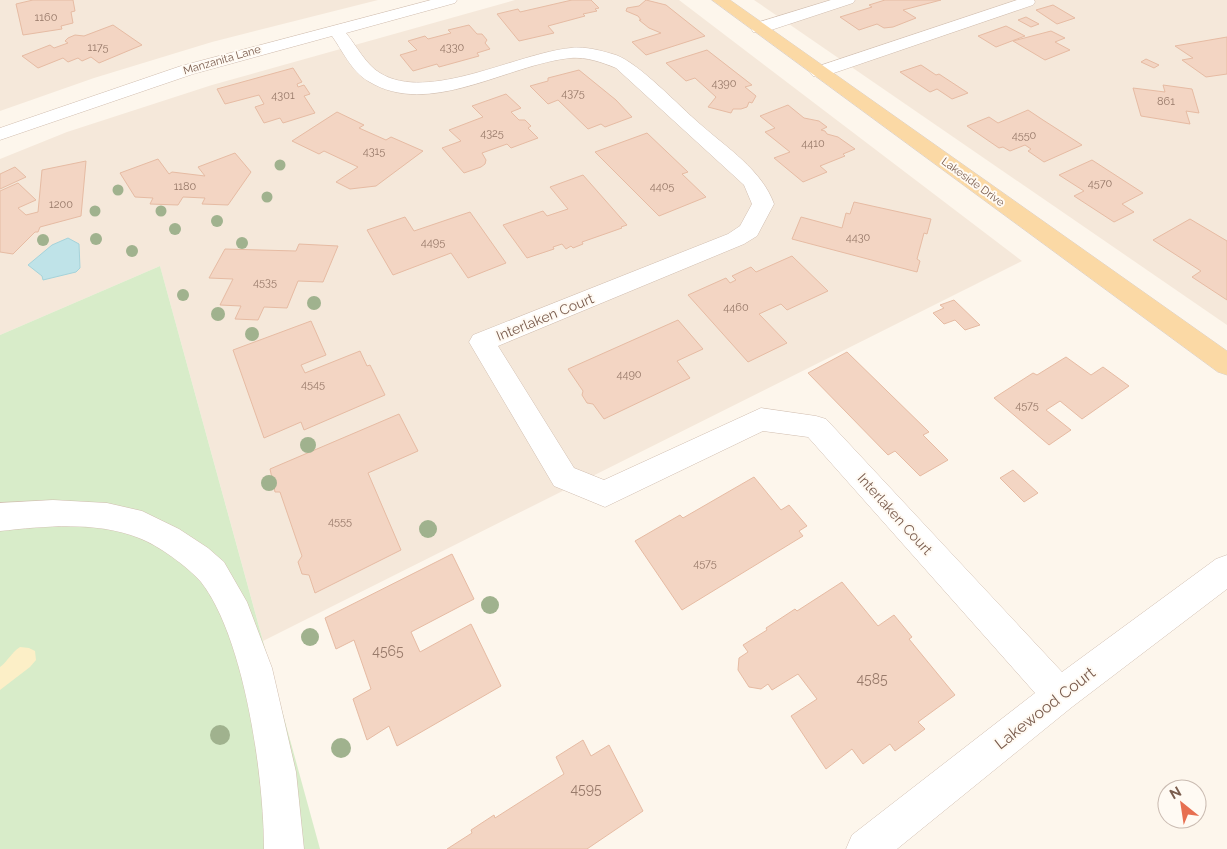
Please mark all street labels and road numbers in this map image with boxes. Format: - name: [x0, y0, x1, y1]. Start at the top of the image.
- street label: Manzanita Lane: [182, 43, 263, 77]
- street label: Lakeside Drive: [939, 155, 1007, 209]
- street label: Interlaken Court: [494, 290, 596, 344]
- street label: Interlaken Court: [854, 470, 936, 558]
- street label: Lakewood Court: [991, 663, 1099, 753]

